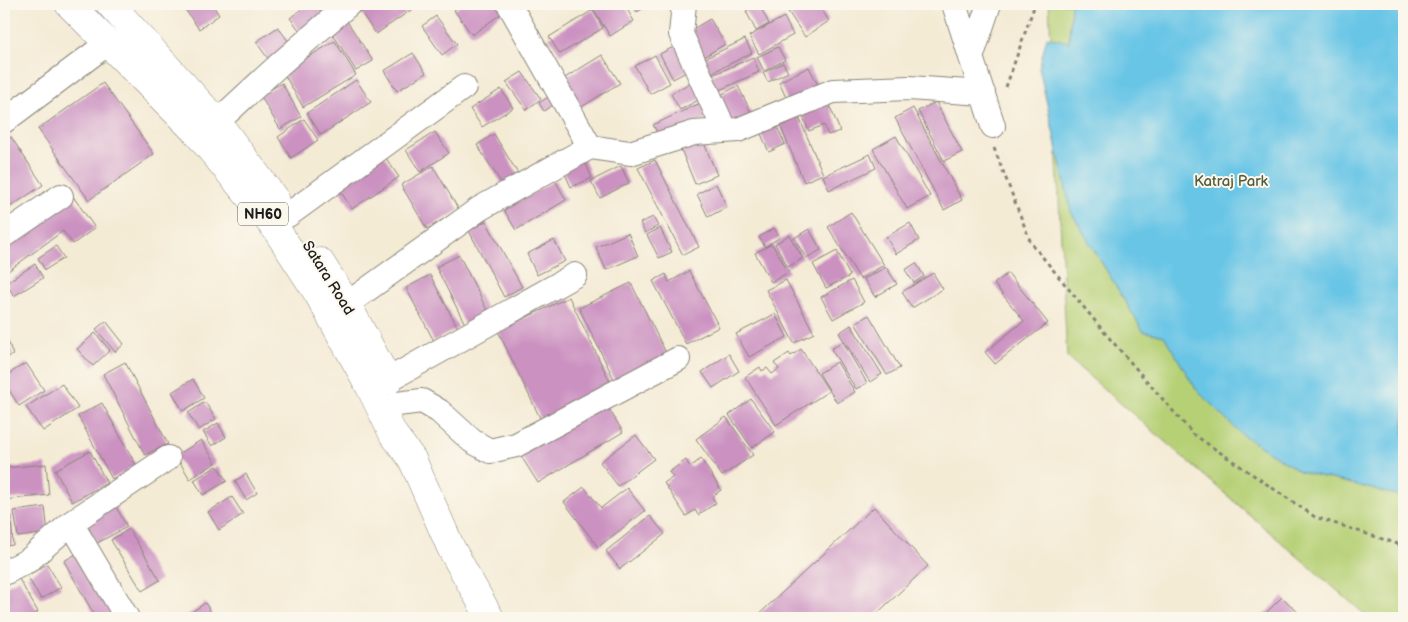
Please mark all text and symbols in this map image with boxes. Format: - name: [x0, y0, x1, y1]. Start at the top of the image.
- park label: Katraj Park: [1194, 172, 1269, 191]
- road number: NH60: [238, 202, 288, 225]
- street label: Satara Road: [298, 237, 358, 319]

